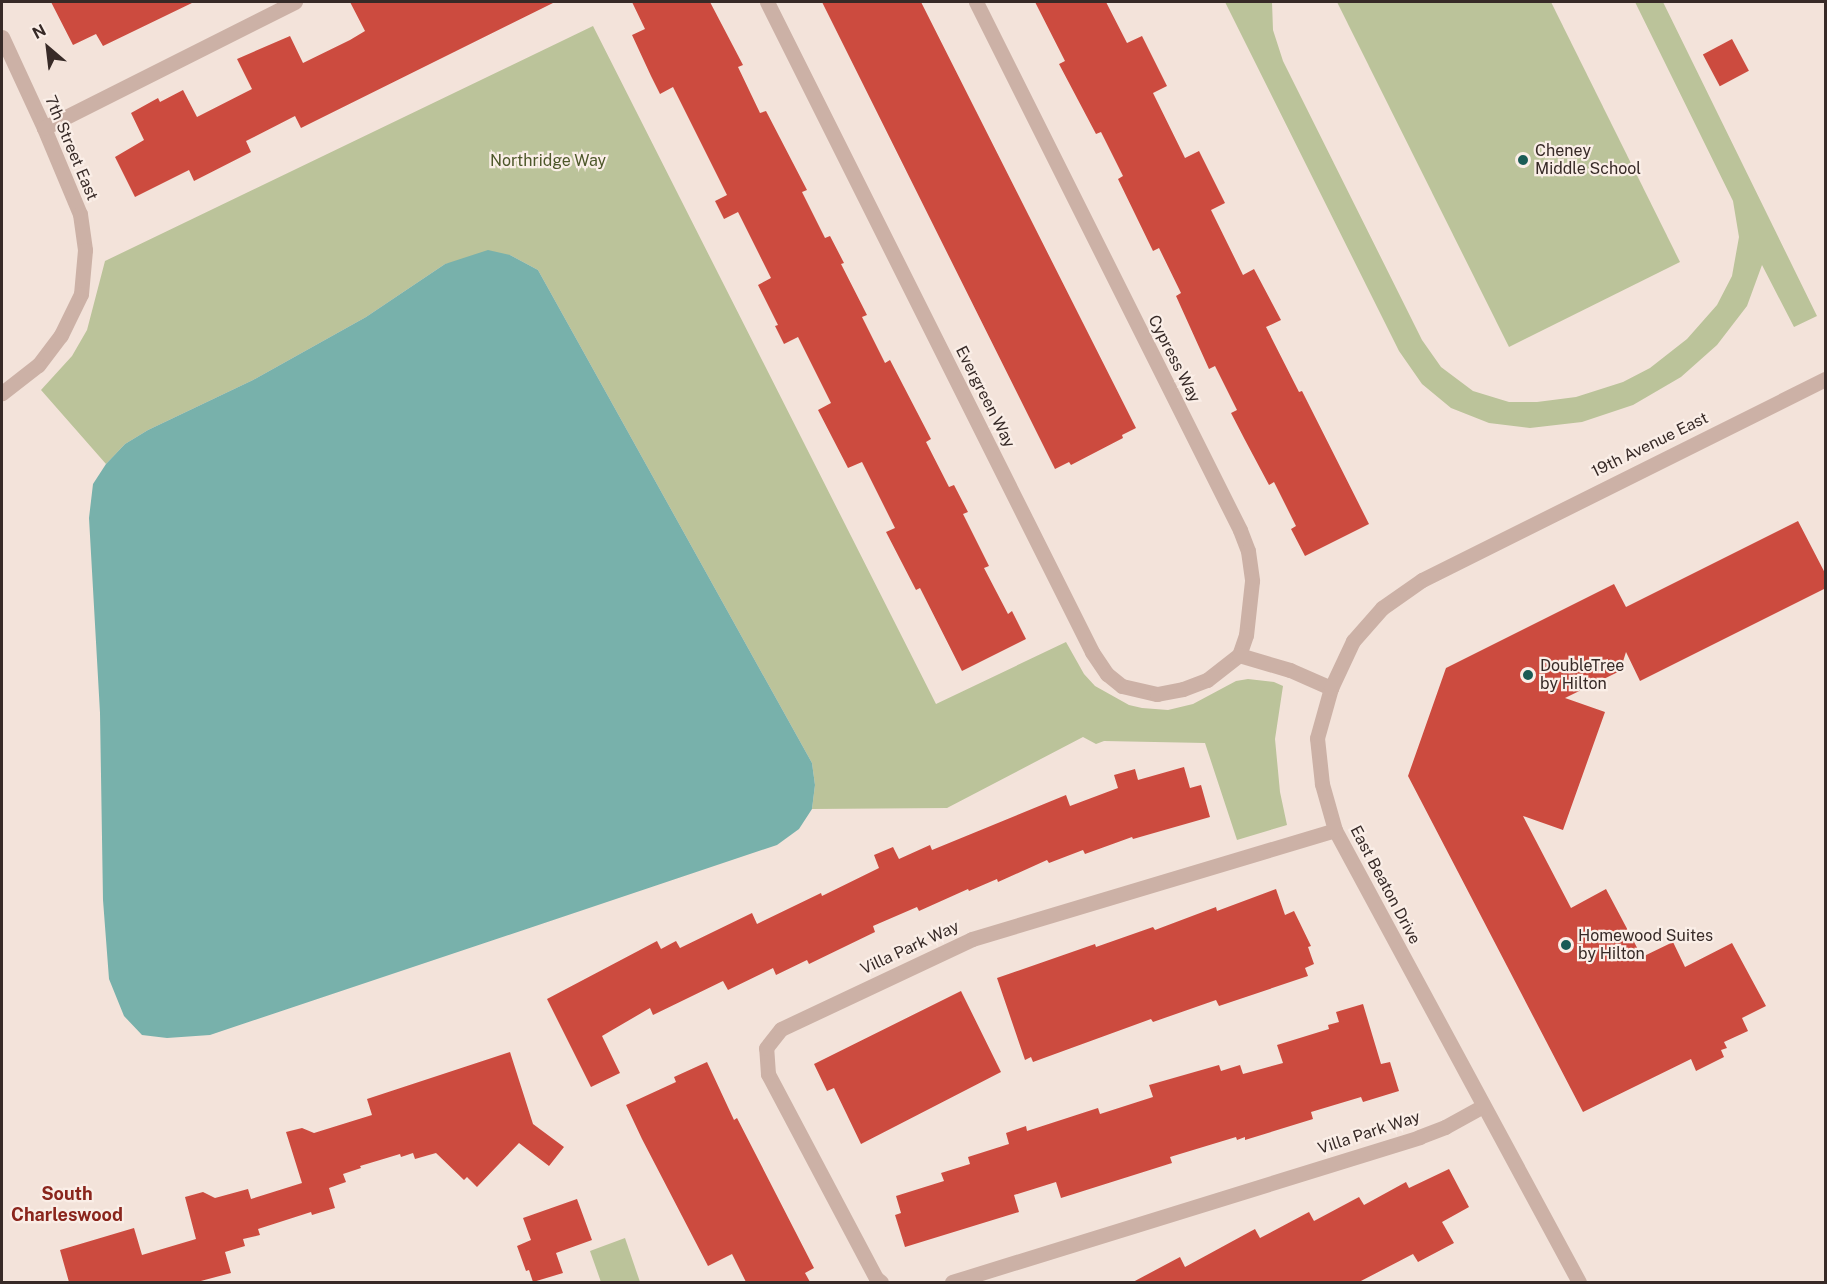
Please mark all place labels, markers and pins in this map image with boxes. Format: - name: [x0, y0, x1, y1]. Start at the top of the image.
- place label: Cheney Middle School: [1535, 141, 1641, 179]
- marker: Cheney Middle School: [1516, 153, 1530, 167]
- place label: DoubleTree by Hilton: [1540, 656, 1624, 694]
- marker: DoubleTree by Hilton: [1521, 668, 1535, 682]
- place label: Homewood Suites by Hilton: [1578, 926, 1713, 964]
- marker: Homewood Suites by Hilton: [1559, 938, 1573, 952]

